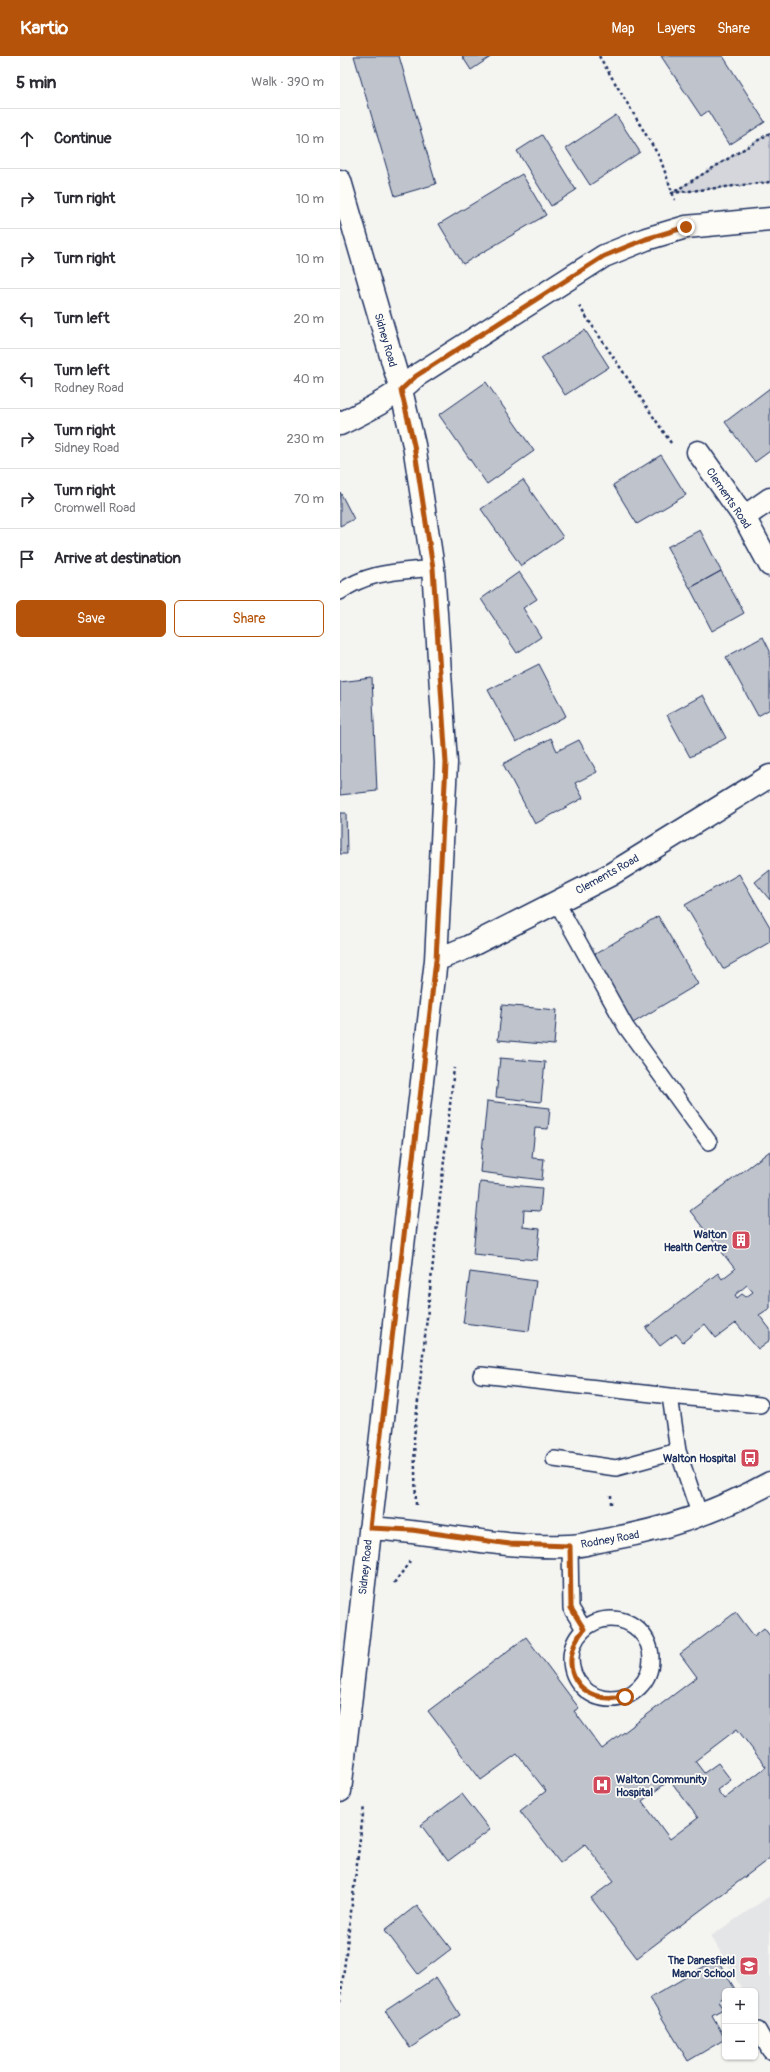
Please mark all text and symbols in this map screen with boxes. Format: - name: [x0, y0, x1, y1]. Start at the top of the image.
- text: Kartio: [20, 16, 68, 40]
- text: Map: [612, 20, 635, 37]
- text: Layers: [657, 20, 695, 37]
- text: Share: [717, 20, 750, 37]
- text: 5 min: [16, 72, 56, 93]
- text: Walk · 390 m: [251, 74, 324, 90]
- icon: ahead: [16, 128, 38, 150]
- text: Continue: [54, 129, 112, 148]
- text: 10 m: [296, 131, 324, 147]
- icon: right: [16, 188, 38, 210]
- text: Turn right: [54, 189, 115, 208]
- text: 10 m: [296, 191, 324, 207]
- route end: [677, 218, 695, 236]
- icon: right: [16, 248, 38, 270]
- text: Turn right: [54, 249, 115, 268]
- text: 10 m: [296, 251, 324, 267]
- icon: left: [16, 308, 38, 330]
- text: Turn left: [54, 309, 110, 328]
- text: 20 m: [293, 311, 324, 327]
- street label: Sidney Road: [372, 312, 399, 368]
- text: Turn left: [54, 361, 110, 380]
- icon: left: [16, 368, 38, 390]
- text: 40 m: [293, 371, 324, 387]
- text: Rodney Road: [54, 380, 124, 396]
- text: Turn right: [54, 421, 115, 440]
- icon: right: [16, 428, 38, 450]
- text: 230 m: [287, 431, 324, 447]
- text: Sidney Road: [54, 440, 119, 456]
- street label: Clements Road: [704, 465, 754, 531]
- text: Turn right: [54, 481, 115, 500]
- icon: right: [16, 488, 38, 510]
- text: 70 m: [294, 491, 324, 507]
- text: Cromwell Road: [54, 500, 136, 516]
- icon: arrive: [16, 548, 38, 570]
- text: Arrive at destination: [54, 549, 181, 568]
- button: Save: [16, 600, 166, 637]
- button: Share: [174, 600, 324, 637]
- street label: Clements Road: [573, 852, 641, 897]
- place label: Walton Health Centre: [664, 1228, 728, 1254]
- building icon: Walton Health Centre: [730, 1229, 752, 1251]
- bus stop icon: Walton Hospital: [739, 1447, 761, 1469]
- place label: Walton Hospital: [663, 1452, 736, 1465]
- street label: Rodney Road: [580, 1528, 640, 1551]
- street label: Sidney Road: [356, 1539, 375, 1595]
- route start: [616, 1688, 634, 1706]
- place label: Walton Community Hospital: [616, 1773, 707, 1799]
- hospital icon: Walton Community Hospital: [591, 1774, 613, 1796]
- place label: The Danesfield Manor School: [667, 1954, 735, 1980]
- school or university icon: The Danesfield Manor School: [738, 1955, 760, 1977]
- map controls: [722, 1988, 758, 2060]
- button: +: [722, 1988, 758, 2024]
- button: −: [722, 2024, 758, 2060]

